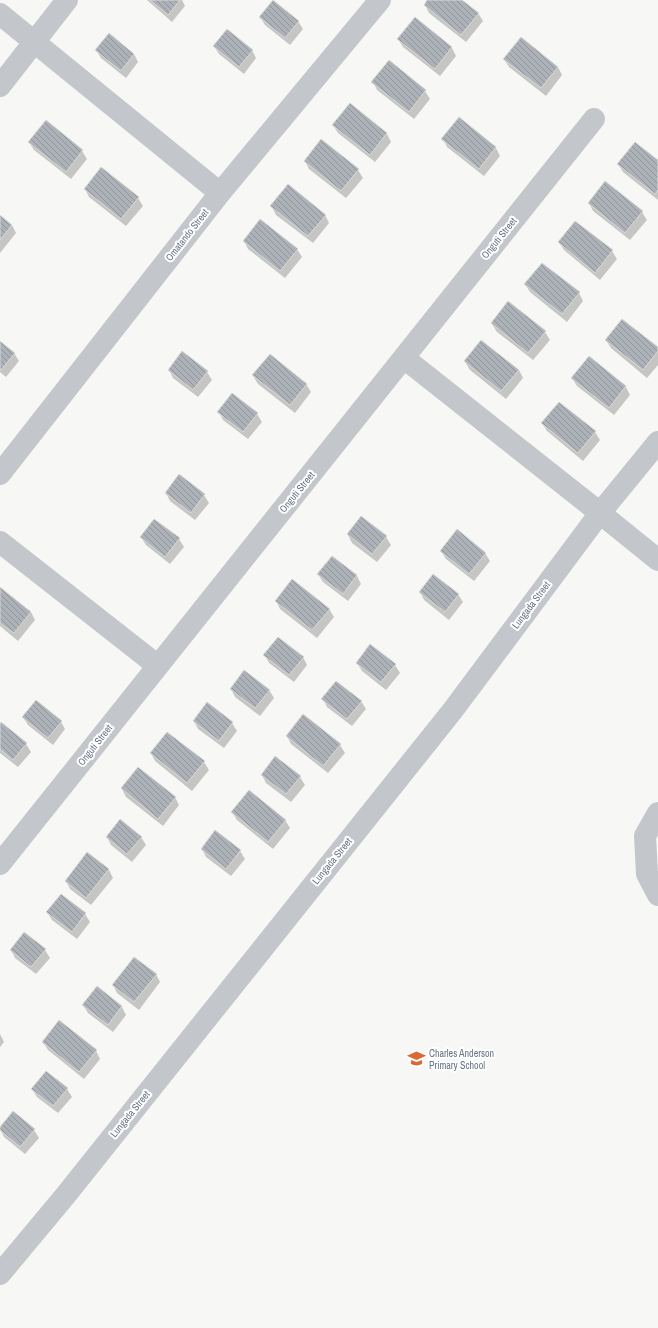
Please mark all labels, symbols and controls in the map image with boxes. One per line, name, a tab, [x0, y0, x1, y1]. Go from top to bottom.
street label: Omatando Street	[163, 206, 212, 264]
street label: Onguti Street	[479, 214, 520, 261]
street label: Onguti Street	[277, 468, 318, 515]
street label: Lungada Street	[509, 578, 553, 631]
street label: Onguti Street	[75, 721, 116, 768]
street label: Lungada Street	[309, 835, 355, 887]
place label: Charles Anderson Primary School	[429, 1047, 494, 1072]
school or university icon: Charles Anderson Primary School	[406, 1049, 426, 1069]
street label: Lungada Street	[107, 1088, 153, 1140]

